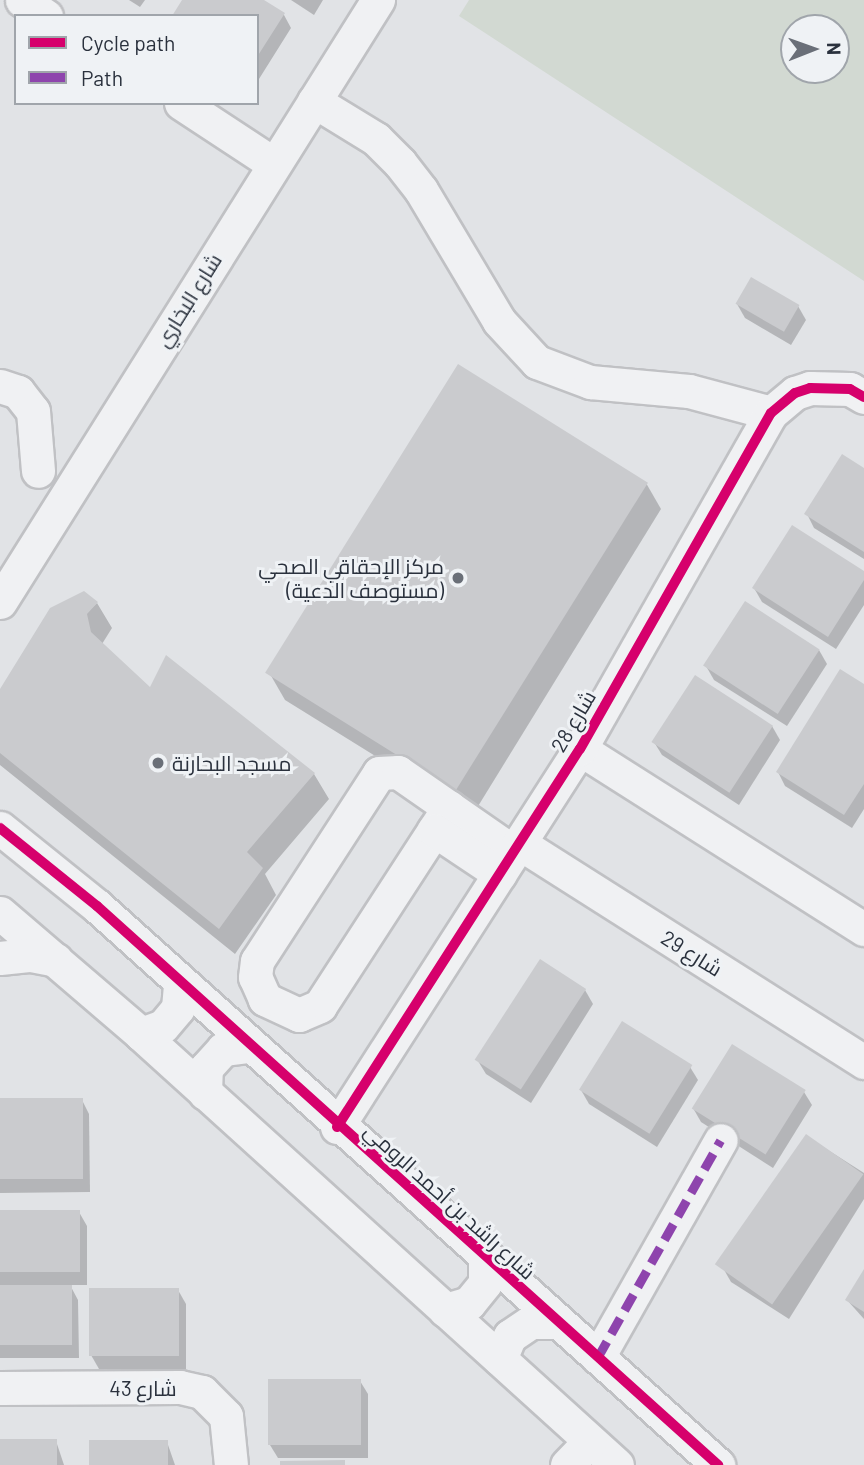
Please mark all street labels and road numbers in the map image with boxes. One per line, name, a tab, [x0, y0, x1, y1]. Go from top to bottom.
street label: شارع البخاري	[149, 249, 227, 351]
street label: شارع 28	[545, 686, 601, 756]
street label: شارع 29	[657, 925, 727, 981]
street label: شارع راشد بن أحمد الرومي	[359, 1118, 541, 1284]
street label: شارع 43	[109, 1375, 177, 1401]

